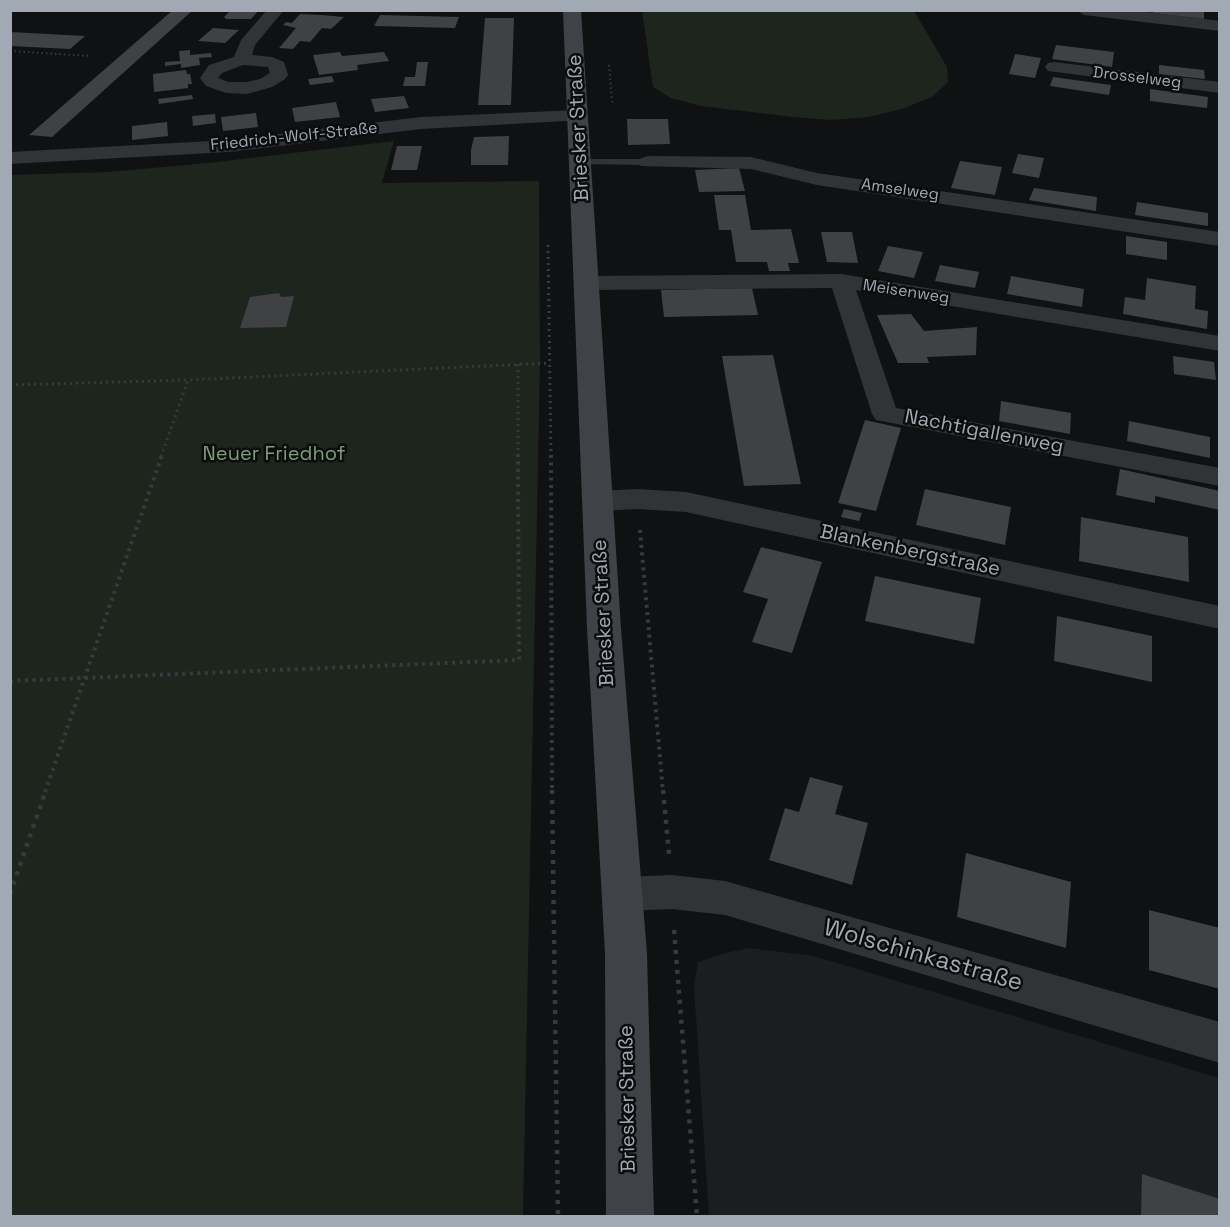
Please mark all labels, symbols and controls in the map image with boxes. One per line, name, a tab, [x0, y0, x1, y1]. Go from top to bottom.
street label: Briesker Straße	[563, 54, 595, 202]
street label: Drosselweg	[1092, 63, 1182, 93]
street label: Friedrich-Wolf-Straße	[209, 119, 379, 155]
street label: Amselweg	[860, 175, 940, 205]
street label: Meisenweg	[861, 276, 951, 308]
street label: Nachtigallenweg	[903, 405, 1065, 459]
park label: Neuer Friedhof	[203, 443, 345, 467]
street label: Blankenbergstraße	[818, 520, 1002, 582]
street label: Briesker Straße	[588, 539, 620, 687]
street label: Wolschinkastraße	[820, 914, 1026, 998]
street label: Briesker Straße	[615, 1025, 641, 1173]

